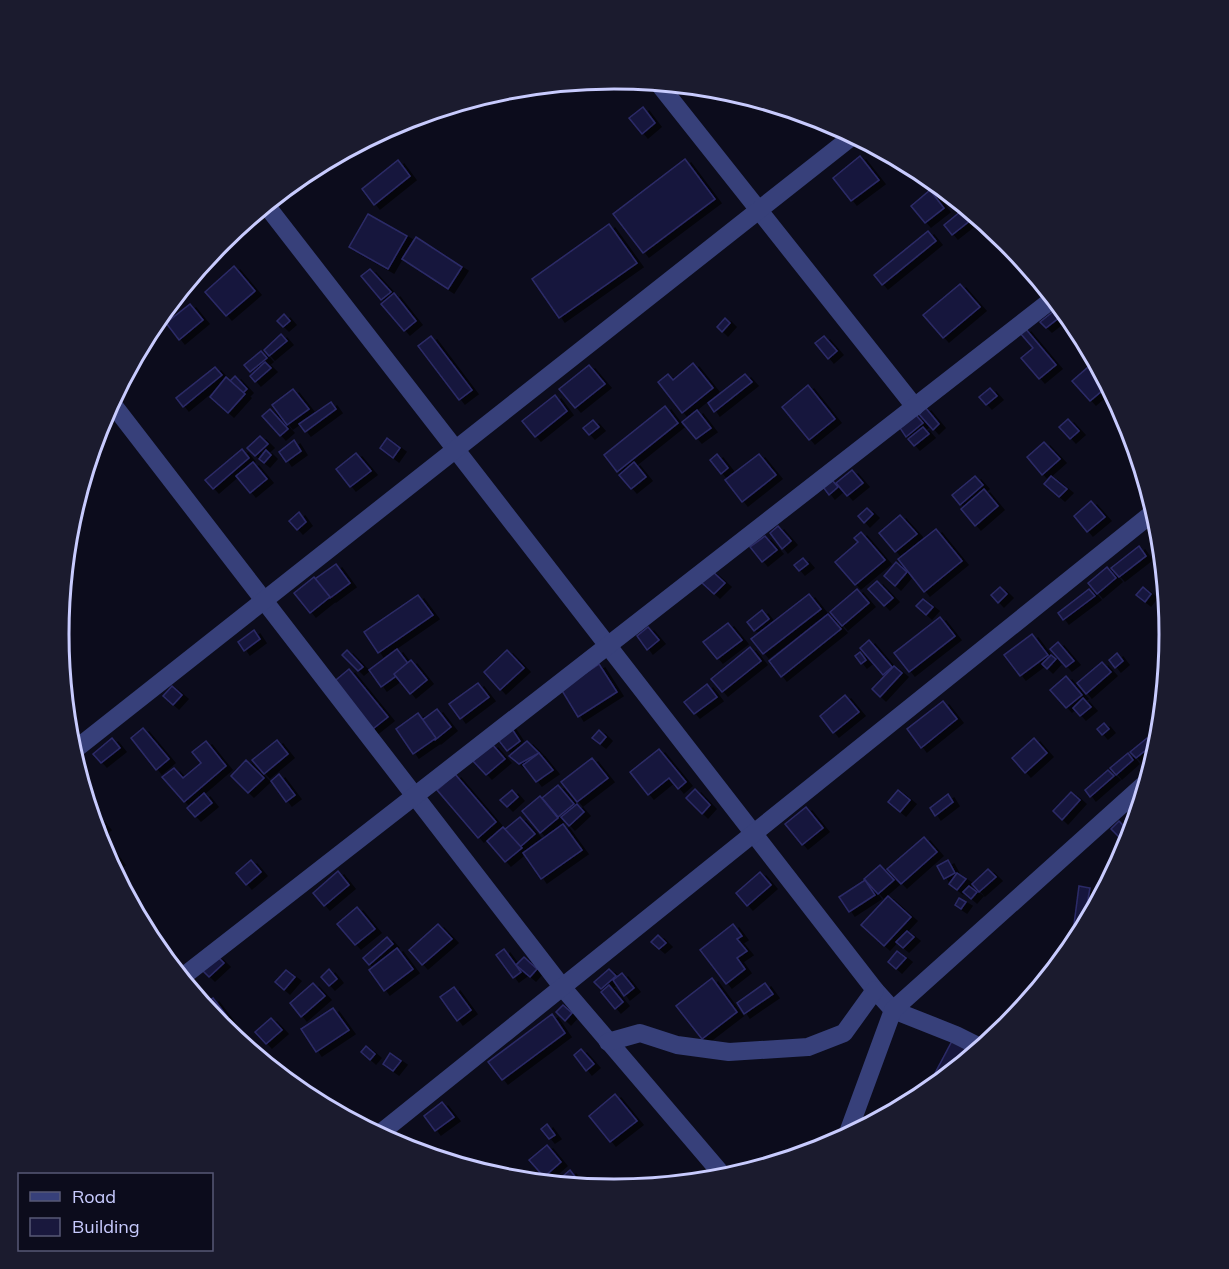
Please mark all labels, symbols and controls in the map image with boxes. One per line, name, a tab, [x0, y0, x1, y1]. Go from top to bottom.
legend	[18, 1173, 213, 1251]
text: Road	[72, 1185, 116, 1208]
text: Building	[72, 1215, 140, 1238]

